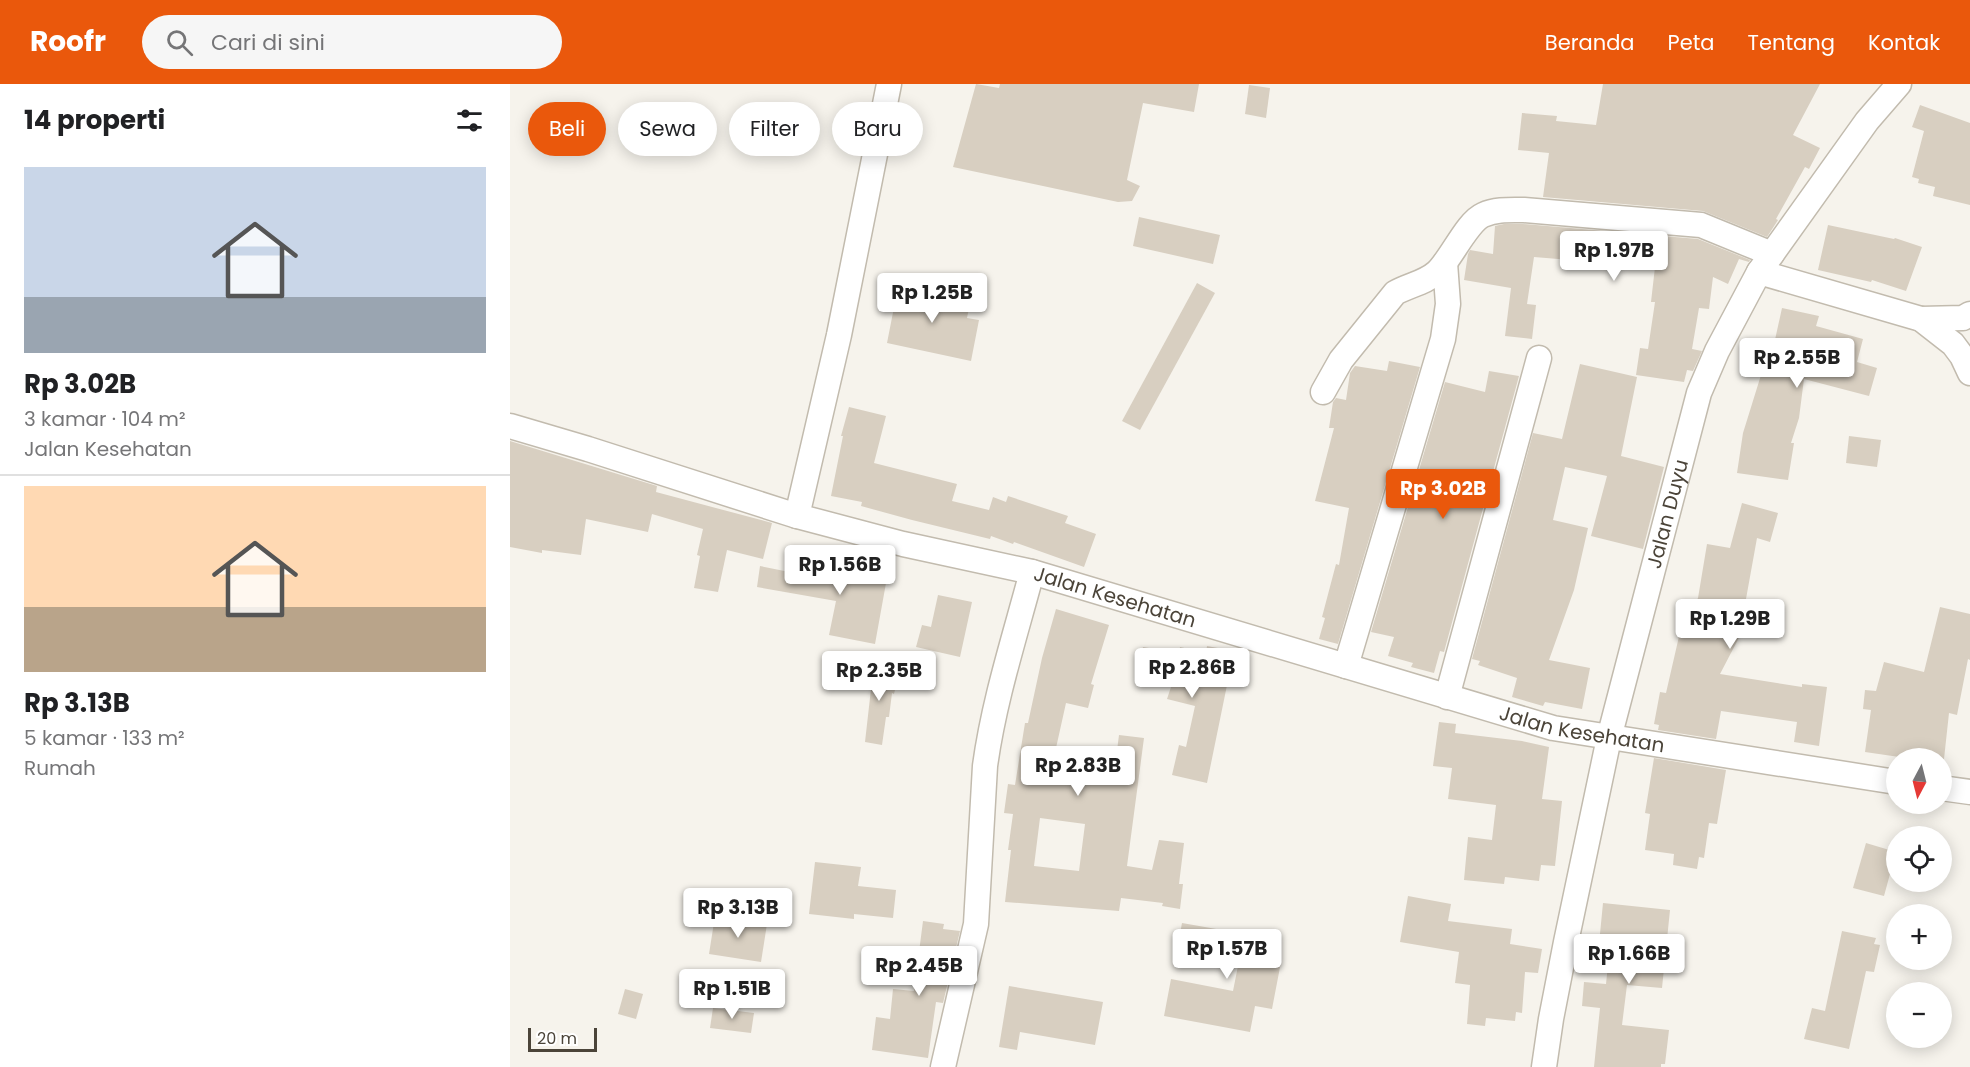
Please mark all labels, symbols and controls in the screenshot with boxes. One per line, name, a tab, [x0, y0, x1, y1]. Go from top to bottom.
search box	[142, 15, 562, 69]
text: Roofr	[30, 22, 106, 61]
icon: search	[163, 26, 196, 59]
text: Cari di sini	[211, 27, 325, 58]
text: Beranda	[1545, 28, 1635, 57]
text: Peta	[1668, 28, 1715, 57]
text: Tentang	[1748, 28, 1835, 57]
text: Kontak	[1868, 28, 1940, 57]
text: 14 properti	[24, 102, 165, 138]
chip: Beli	[528, 102, 606, 156]
chip: Sewa	[618, 102, 717, 156]
chip: Filter	[729, 102, 820, 156]
chip: Baru	[832, 102, 923, 156]
icon: filters	[453, 104, 486, 137]
icon: home	[201, 206, 309, 314]
pin: Rp 1.97B	[1552, 231, 1676, 282]
text: Rp 1.97B	[1574, 236, 1654, 264]
pin: Rp 1.25B	[870, 273, 994, 324]
text: Rp 1.25B	[891, 278, 973, 306]
pin: Rp 2.55B	[1735, 338, 1859, 389]
text: Rp 2.55B	[1753, 343, 1841, 371]
text: Rp 3.02B	[24, 366, 136, 402]
text: 3 kamar · 104 m²	[24, 405, 186, 433]
text: Jalan Kesehatan	[24, 435, 192, 463]
street label: Jalan Duyu	[1640, 456, 1695, 572]
pin: Rp 3.02B	[1381, 469, 1505, 520]
text: Rp 3.02B	[1400, 474, 1486, 502]
icon: home	[201, 525, 309, 633]
pin: Rp 1.56B	[778, 545, 902, 596]
text: Rp 1.56B	[799, 550, 881, 578]
street label: Jalan Kesehatan	[1031, 559, 1199, 634]
pin: Rp 1.29B	[1668, 599, 1792, 650]
text: Rp 1.29B	[1690, 604, 1770, 632]
pin: Rp 2.86B	[1130, 648, 1254, 699]
pin: Rp 2.35B	[817, 651, 941, 702]
text: Rp 2.86B	[1149, 653, 1235, 681]
text: Rp 2.35B	[836, 656, 922, 684]
text: Rp 3.13B	[24, 685, 130, 721]
street label: Jalan Kesehatan	[1496, 699, 1667, 759]
text: 5 kamar · 133 m²	[24, 724, 185, 752]
pin: Rp 2.83B	[1016, 746, 1140, 797]
north arrow	[1886, 748, 1952, 814]
map controls	[1886, 748, 1952, 1048]
text: Rp 2.83B	[1035, 751, 1121, 779]
text: Rumah	[24, 754, 96, 782]
button: locate	[1886, 826, 1952, 892]
pin: Rp 3.13B	[676, 888, 800, 939]
text: Rp 3.13B	[697, 893, 779, 921]
button: +	[1886, 904, 1952, 970]
pin: Rp 1.57B	[1165, 929, 1289, 980]
text: Rp 1.57B	[1187, 934, 1267, 962]
pin: Rp 1.66B	[1567, 934, 1691, 985]
text: Rp 1.66B	[1588, 939, 1670, 967]
pin: Rp 2.45B	[857, 946, 981, 997]
text: Rp 2.45B	[875, 951, 963, 979]
pin: Rp 1.51B	[670, 969, 794, 1020]
text: Rp 1.51B	[693, 974, 771, 1002]
button: −	[1886, 982, 1952, 1048]
scale bar	[528, 1025, 597, 1052]
text: 20 m	[537, 1027, 577, 1050]

